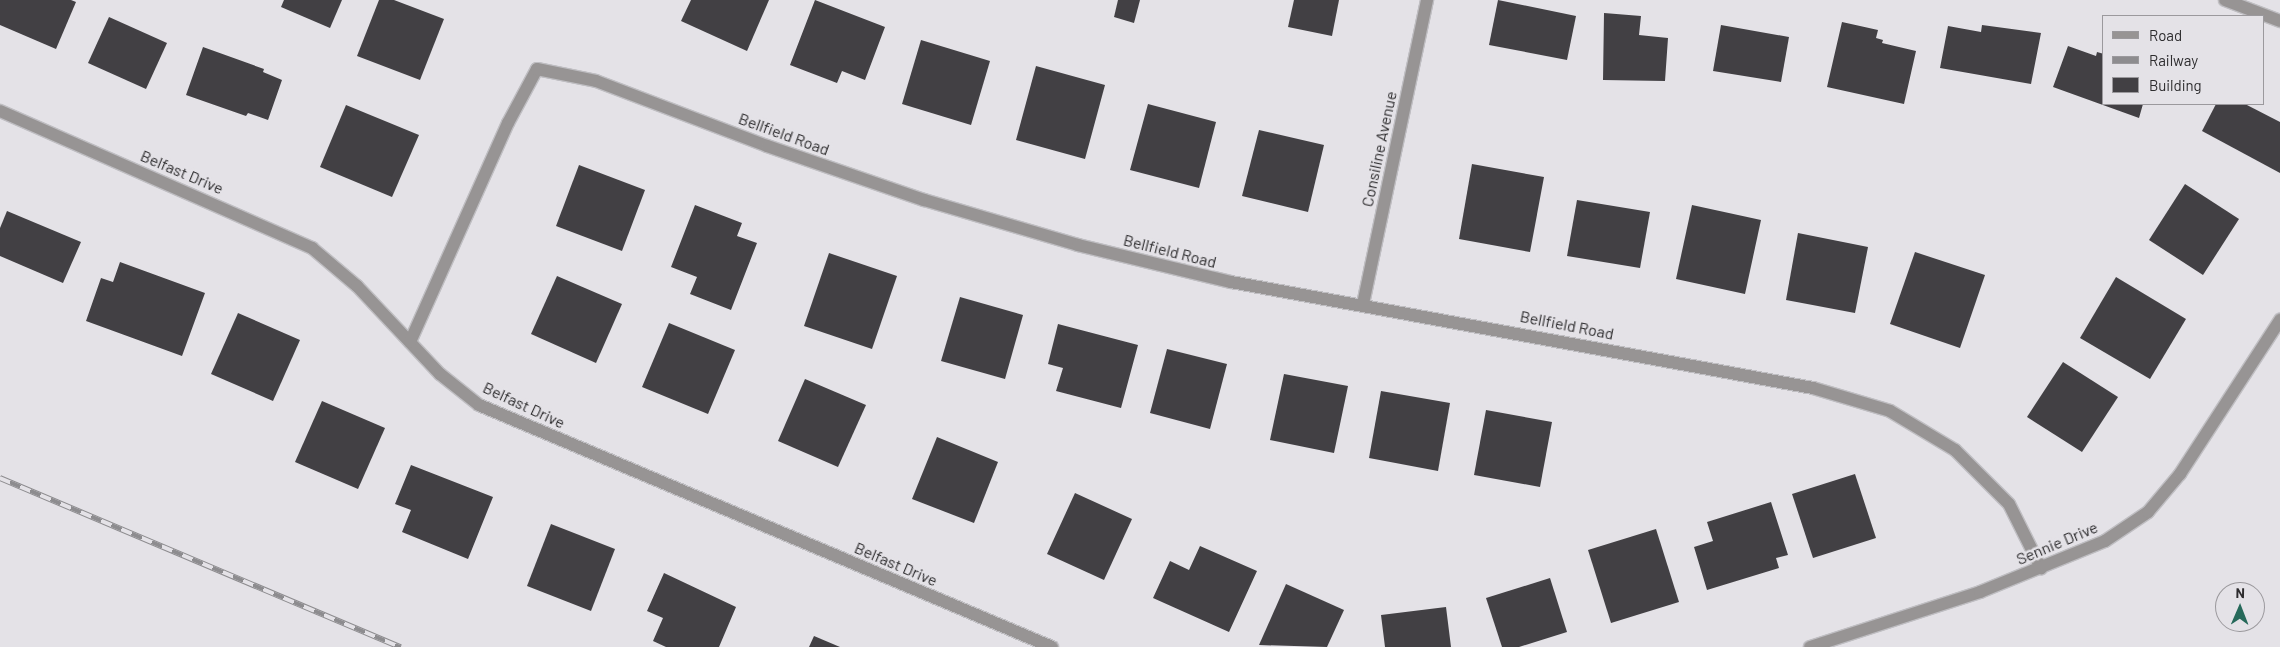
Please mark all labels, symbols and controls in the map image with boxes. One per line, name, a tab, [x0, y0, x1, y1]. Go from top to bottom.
legend	[2102, 15, 2265, 105]
text: Road	[2149, 26, 2182, 44]
text: Railway	[2149, 51, 2198, 69]
text: Building	[2149, 76, 2202, 94]
street label: Consiline Avenue	[1357, 89, 1401, 209]
street label: Bellfield Road	[736, 109, 832, 159]
street label: Belfast Drive	[138, 146, 226, 198]
street label: Bellfield Road	[1121, 230, 1219, 272]
street label: Bellfield Road	[1518, 306, 1616, 344]
street label: Belfast Drive	[480, 378, 568, 432]
street label: Sennie Drive	[2013, 517, 2101, 569]
street label: Belfast Drive	[852, 538, 940, 590]
north arrow	[2215, 582, 2265, 632]
text: N	[2235, 584, 2245, 601]

